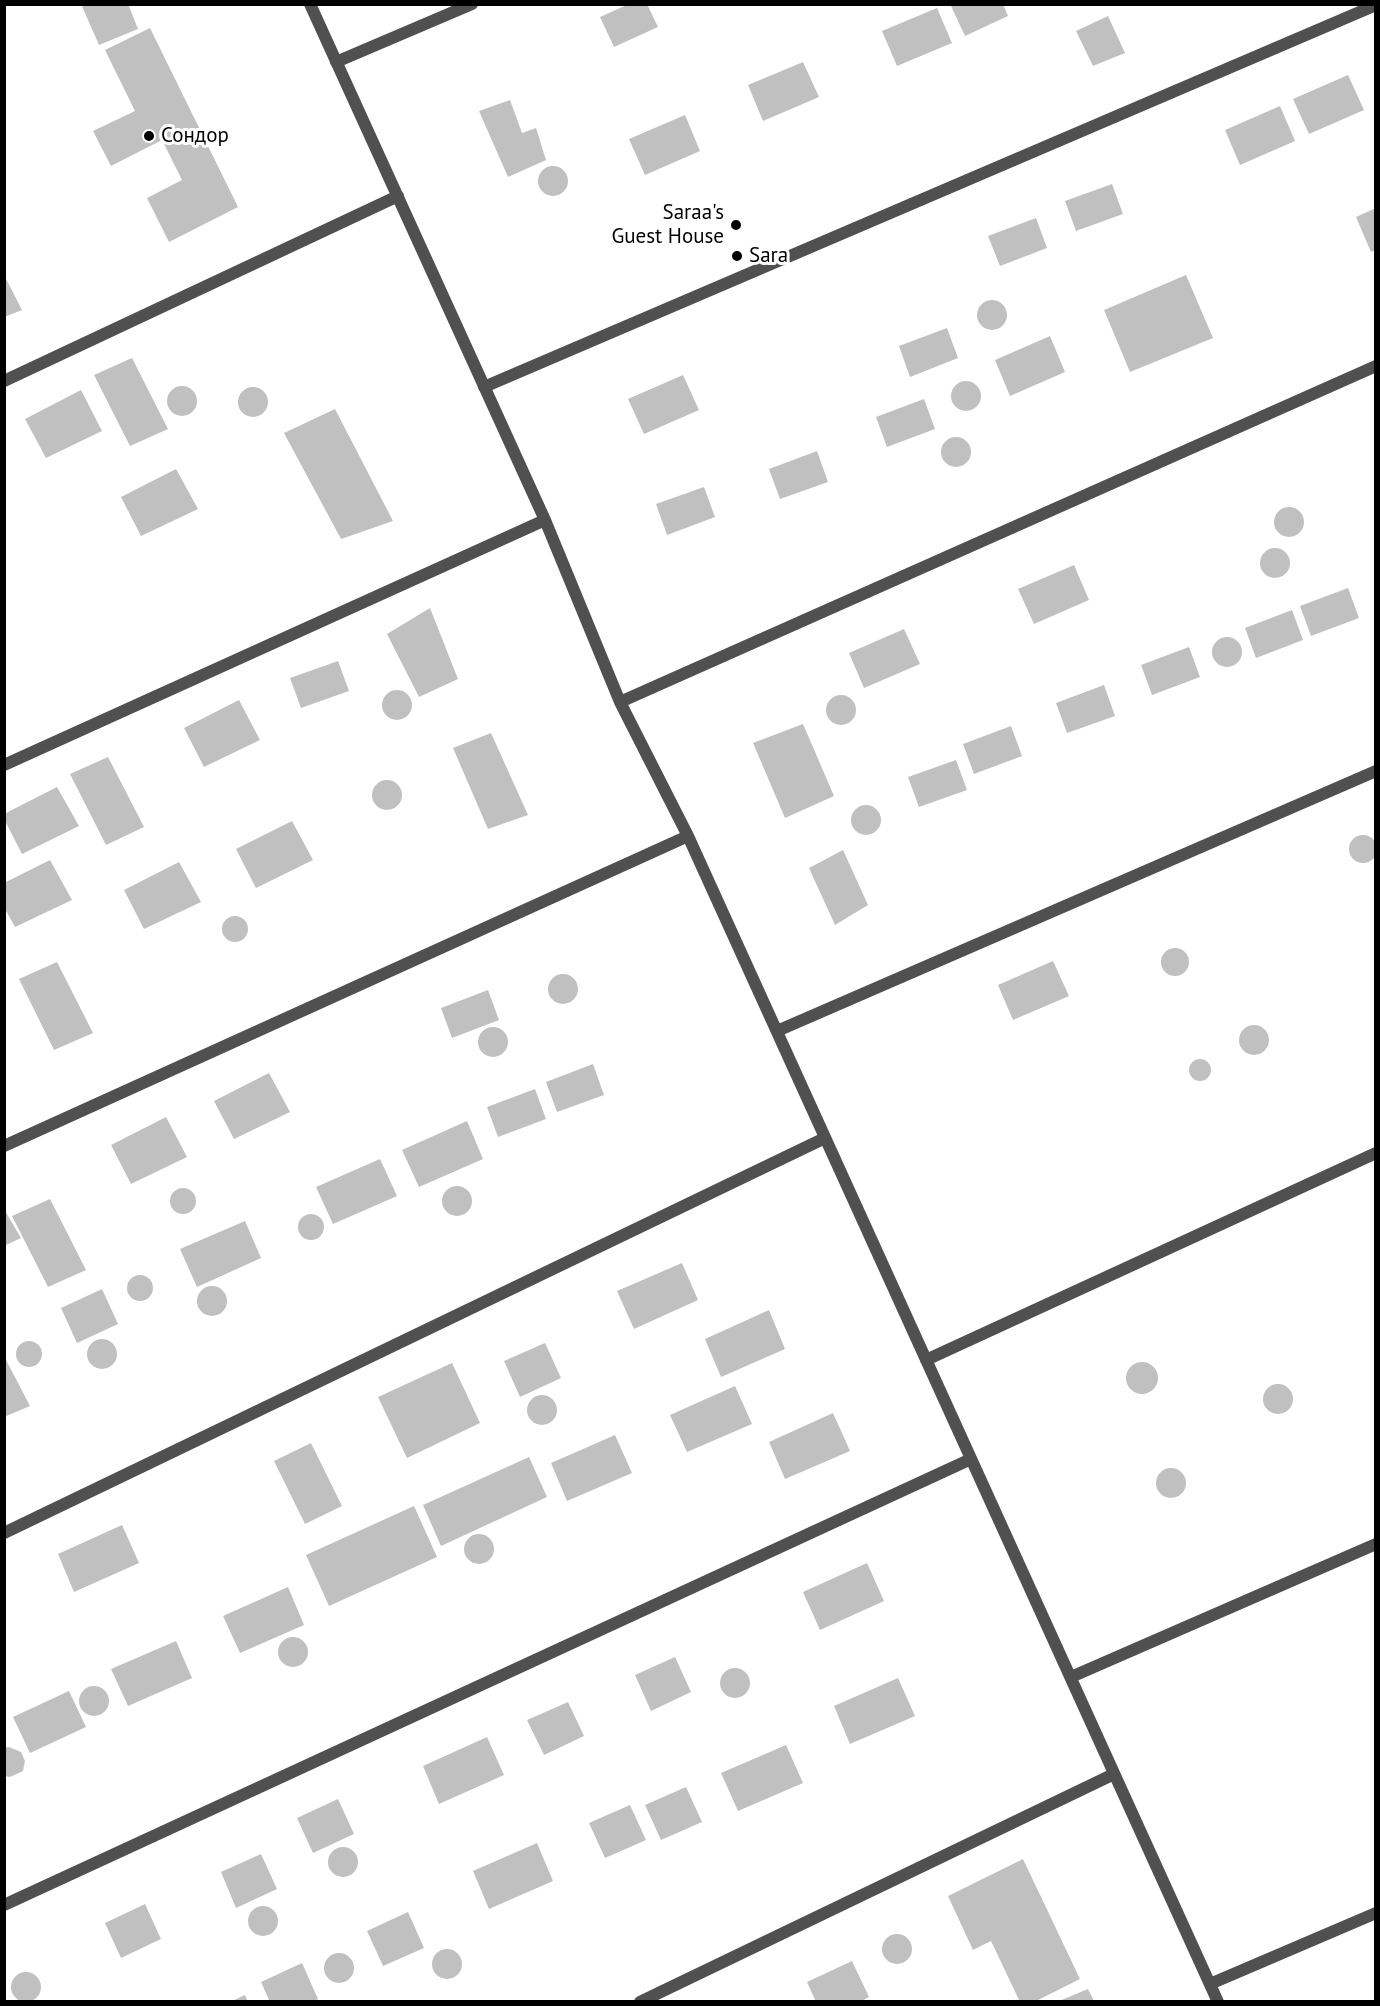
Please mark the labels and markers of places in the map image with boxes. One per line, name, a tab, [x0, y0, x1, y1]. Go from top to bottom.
place label: Сондор	[161, 123, 229, 149]
marker: Сондор	[142, 129, 156, 143]
place label: Saraa's Guest House	[611, 200, 724, 250]
marker: Saraa's Guest House	[729, 218, 743, 232]
place label: Sara	[749, 243, 788, 269]
marker: Sara	[730, 249, 744, 263]

